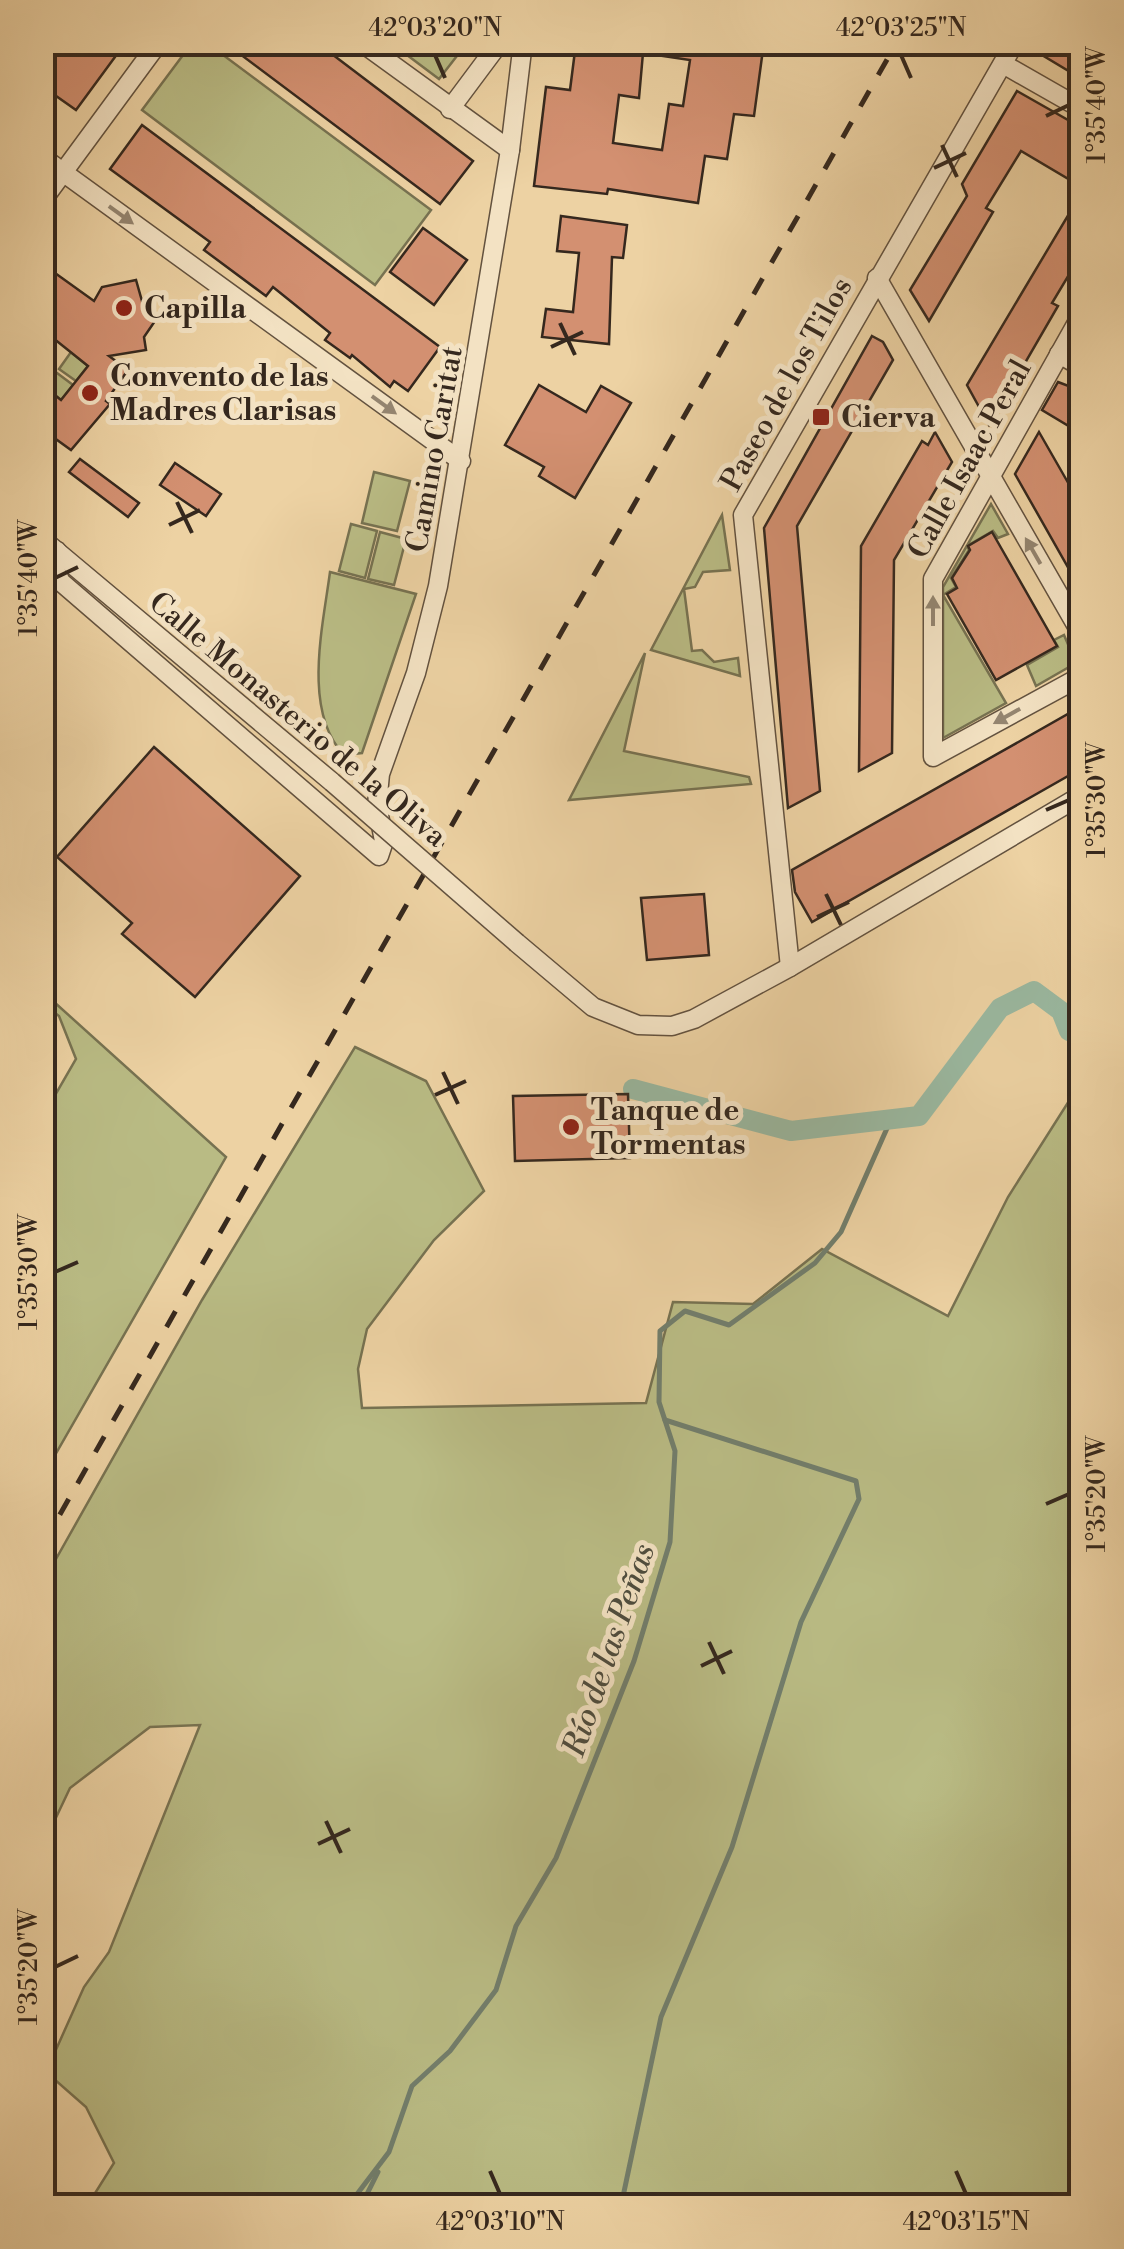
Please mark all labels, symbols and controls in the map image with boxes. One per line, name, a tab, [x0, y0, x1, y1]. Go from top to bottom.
text: 42°03'20"N	[368, 13, 502, 44]
text: 42°03'25"N	[836, 13, 967, 44]
text: 1°35'40"W	[1082, 45, 1113, 164]
one-way arrow	[108, 204, 134, 224]
street label: Paseo de los Tilos	[712, 271, 861, 498]
place label: Capilla	[144, 290, 247, 328]
marker: Capilla	[113, 297, 135, 319]
street label: Camino Caritat	[398, 343, 472, 555]
street label: Calle Isaac Peral	[900, 353, 1040, 566]
place label: Convento de las Madres Clarisas	[110, 358, 336, 430]
marker: Convento de las Madres Clarisas	[79, 382, 101, 404]
one-way arrow	[371, 395, 398, 415]
place label: Cierva	[841, 399, 936, 437]
marker: Cierva	[810, 406, 832, 428]
text: 1°35'40"W	[14, 518, 45, 637]
one-way arrow	[1024, 537, 1042, 565]
street label: Calle Monasterio de la Oliva	[141, 584, 455, 856]
one-way arrow	[925, 594, 941, 626]
one-way arrow	[993, 708, 1022, 725]
text: 1°35'30"W	[1082, 741, 1113, 858]
place label: Tanque de Tormentas	[591, 1092, 746, 1164]
marker: Tanque de Tormentas	[560, 1116, 582, 1138]
text: 1°35'30"W	[14, 1213, 45, 1330]
text: 1°35'20"W	[1082, 1434, 1113, 1552]
water label: Río de las Peñas	[553, 1539, 664, 1763]
text: 1°35'20"W	[14, 1907, 45, 2025]
text: 42°03'10"N	[435, 2207, 565, 2238]
text: 42°03'15"N	[902, 2207, 1030, 2238]

